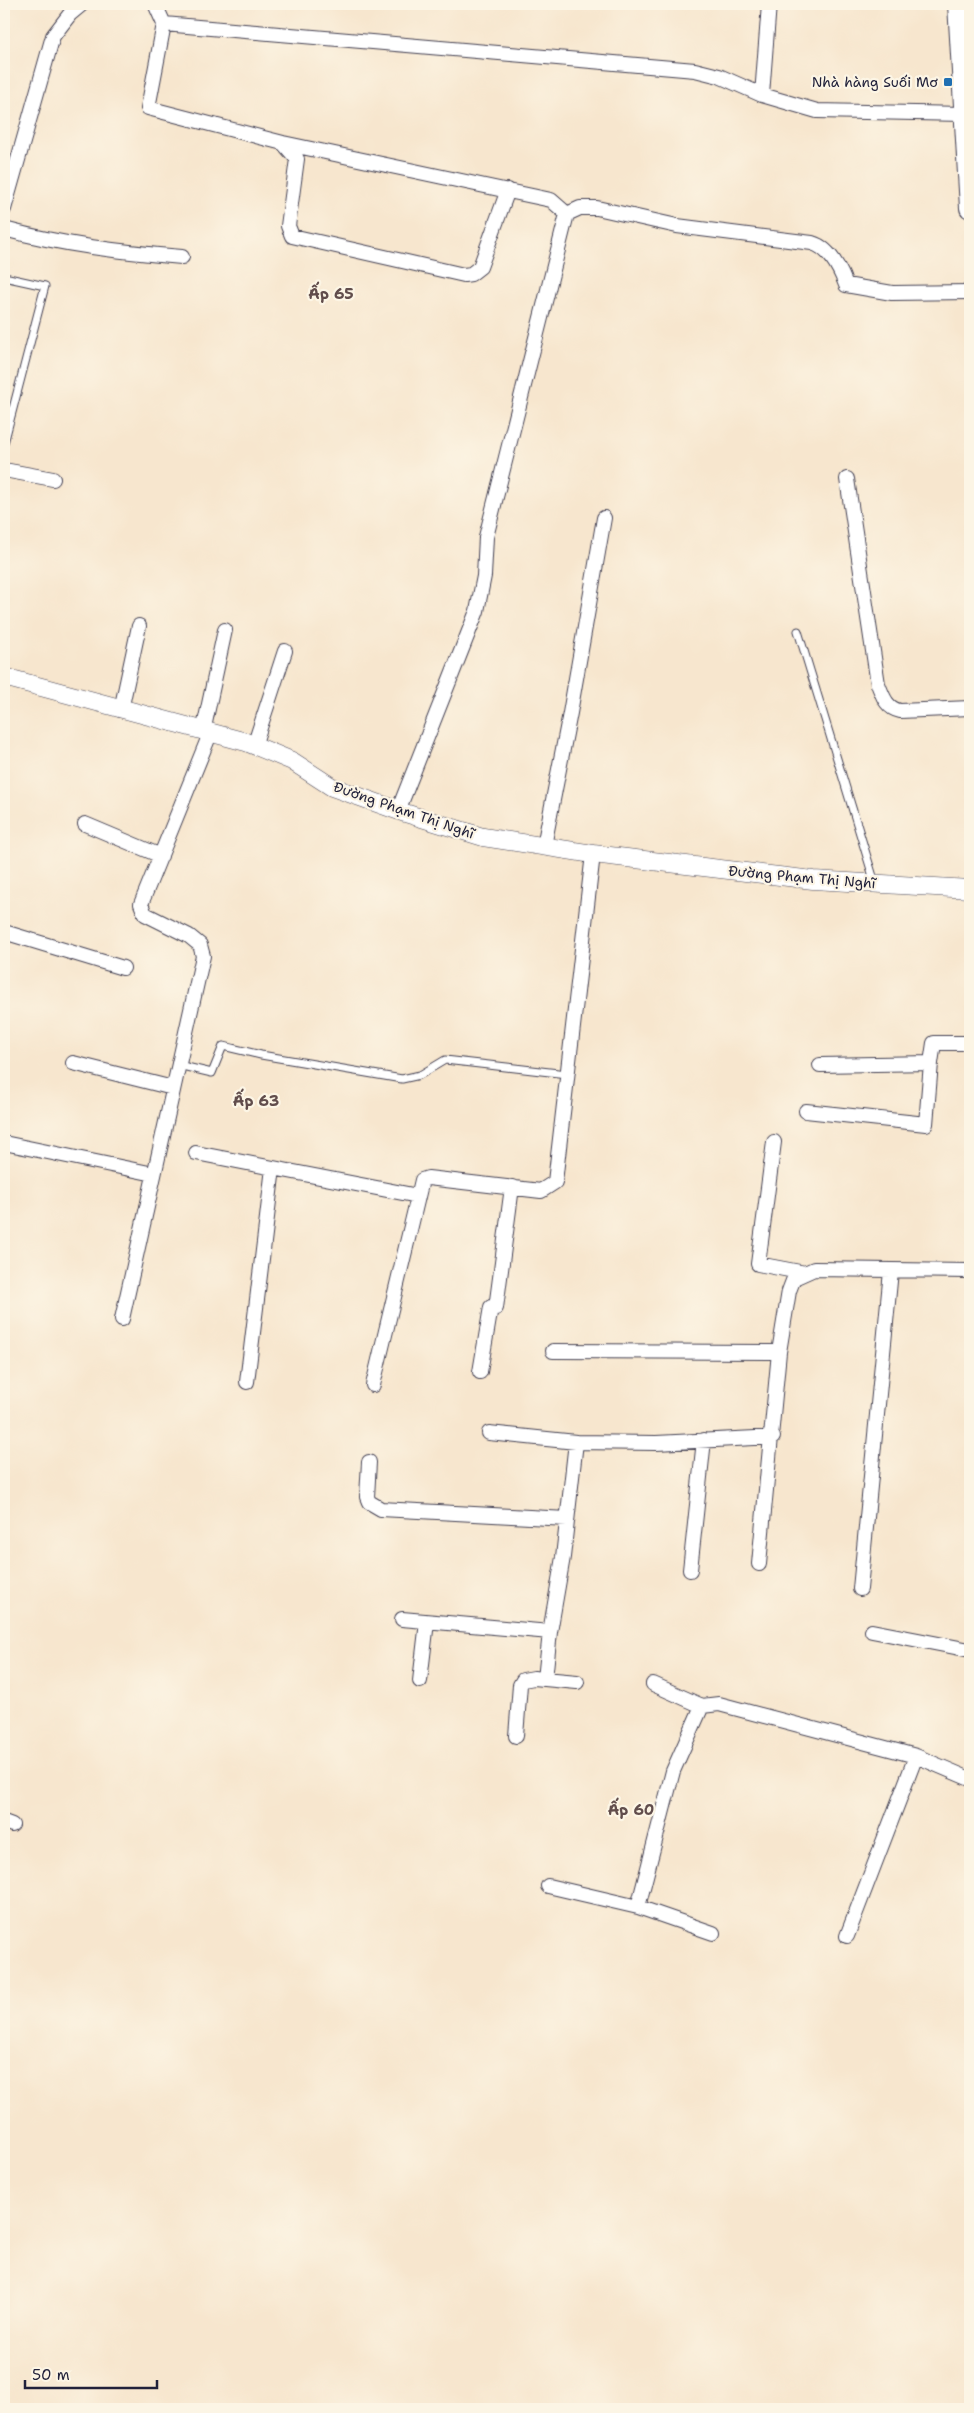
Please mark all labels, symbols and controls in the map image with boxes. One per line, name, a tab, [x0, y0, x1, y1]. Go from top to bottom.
place label: Nhà hàng Suối Mơ	[812, 73, 938, 91]
marker: Nhà hàng Suối Mơ	[942, 76, 954, 88]
district label: Ấp 65	[308, 281, 354, 304]
street label: Đường Phạm Thị Nghĩ	[331, 777, 478, 843]
street label: Đường Phạm Thị Nghĩ	[728, 862, 877, 892]
district label: Ấp 63	[233, 1088, 279, 1111]
district label: Ấp 60	[608, 1797, 654, 1820]
scale bar	[25, 2358, 158, 2390]
text: 50 m	[32, 2365, 70, 2385]

